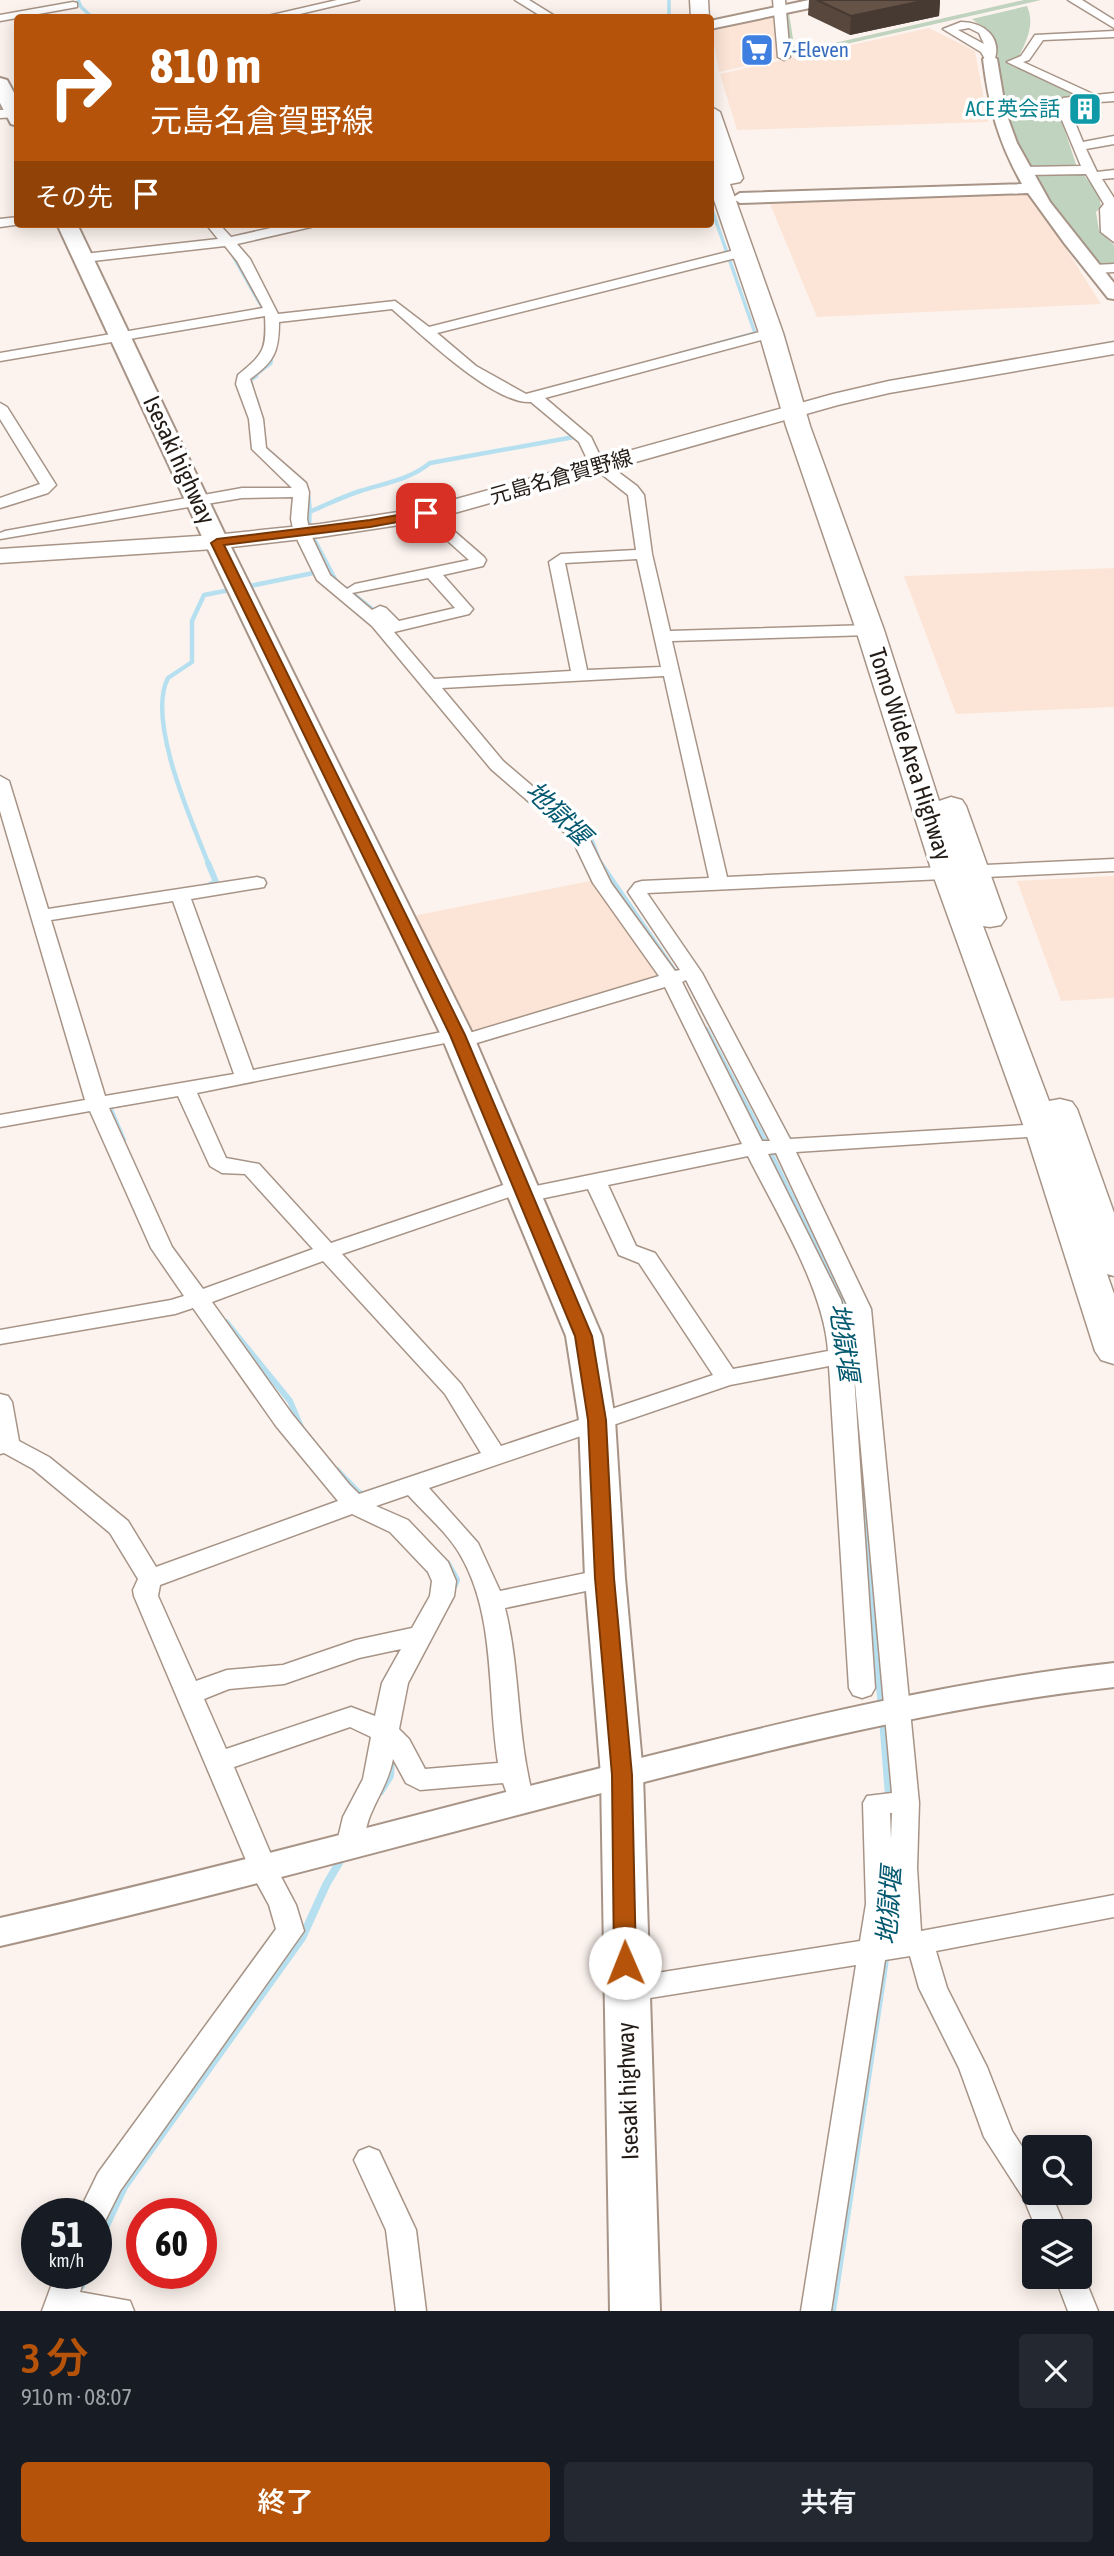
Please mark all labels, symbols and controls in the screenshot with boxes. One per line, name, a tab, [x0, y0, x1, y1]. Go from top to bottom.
supermarket icon: 7-Eleven	[738, 31, 776, 69]
text: 810 m	[150, 37, 261, 93]
place label: 7-Eleven	[782, 37, 849, 61]
icon: right	[35, 42, 126, 133]
building icon: ACE 英会話	[1066, 90, 1104, 128]
place label: ACE 英会話	[965, 96, 1060, 120]
text: 元島名倉賀野線	[150, 102, 374, 139]
icon: arrive	[127, 175, 165, 213]
text: その先	[35, 182, 113, 212]
street label: Isesaki highway	[138, 392, 221, 528]
street label: 元島名倉賀野線	[487, 444, 635, 508]
pin	[396, 483, 456, 543]
icon: arrive	[407, 494, 445, 532]
street label: Tomo Wide Area Highway	[863, 644, 958, 863]
water label: 地獄堰	[520, 775, 599, 854]
water label: 地獄堰	[824, 1301, 865, 1387]
water label: 地獄堰	[871, 1862, 907, 1946]
position arrow	[588, 1926, 662, 2000]
street label: Isesaki highway	[612, 2021, 643, 2160]
map controls	[1022, 2135, 1092, 2289]
button: search	[1022, 2135, 1092, 2205]
speed limit sign: 60	[126, 2198, 217, 2289]
text: 51	[50, 2214, 83, 2254]
button: layers	[1022, 2219, 1092, 2289]
text: km/h	[49, 2250, 84, 2271]
text: 3 分	[21, 2334, 89, 2382]
button: close	[1019, 2334, 1093, 2408]
text: 910 m · 08:07	[21, 2384, 132, 2410]
button: 終了	[21, 2462, 550, 2542]
button: 共有	[564, 2462, 1093, 2542]

